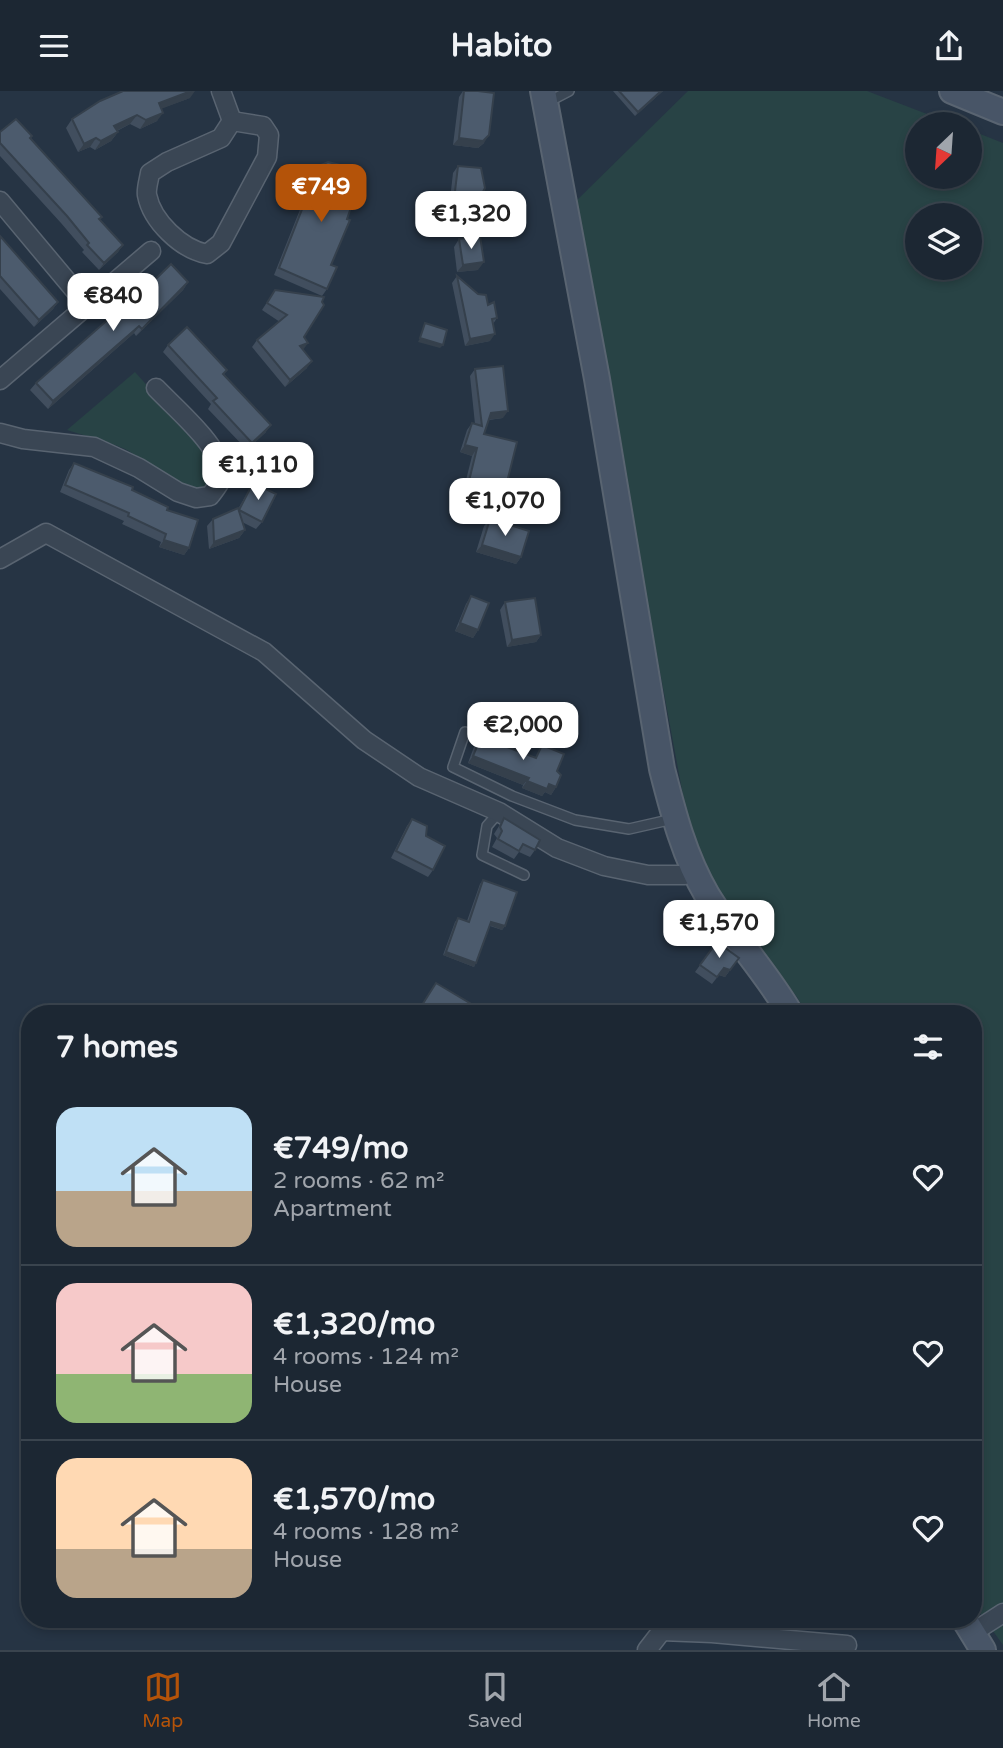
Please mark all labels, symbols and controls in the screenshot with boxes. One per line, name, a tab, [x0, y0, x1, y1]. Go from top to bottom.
icon: menu	[35, 27, 73, 65]
text: Habito	[451, 27, 552, 65]
icon: share	[930, 27, 968, 65]
north arrow	[905, 112, 982, 189]
map controls	[905, 112, 982, 280]
pin: €749	[280, 165, 362, 224]
text: €749	[291, 173, 351, 201]
pin: €1,320	[414, 191, 528, 251]
text: €1,320	[431, 200, 511, 228]
button: layers	[905, 203, 982, 280]
pin: €840	[72, 273, 154, 333]
text: €840	[83, 282, 143, 310]
pin: €1,110	[201, 443, 315, 502]
text: €1,110	[218, 451, 298, 479]
pin: €1,070	[448, 479, 562, 538]
text: €1,070	[465, 487, 545, 515]
pin: €2,000	[466, 703, 580, 762]
text: €2,000	[483, 711, 563, 739]
pin: €1,570	[662, 901, 776, 960]
text: €1,570	[679, 909, 759, 937]
icon: filters	[909, 1028, 947, 1066]
text: 7 homes	[56, 1029, 178, 1066]
text: €749/mo	[273, 1130, 409, 1167]
icon: home	[112, 1135, 196, 1219]
icon: heart	[909, 1158, 947, 1196]
text: 2 rooms · 62 m²	[273, 1167, 444, 1195]
text: Apartment	[273, 1195, 392, 1223]
text: €1,320/mo	[273, 1306, 435, 1343]
icon: home	[112, 1311, 196, 1395]
icon: heart	[909, 1334, 947, 1372]
text: 4 rooms · 124 m²	[273, 1343, 459, 1371]
text: House	[273, 1371, 342, 1399]
text: €1,570/mo	[273, 1481, 435, 1518]
icon: home	[112, 1486, 196, 1570]
icon: heart	[909, 1509, 947, 1547]
text: 4 rooms · 128 m²	[273, 1518, 459, 1546]
text: House	[273, 1546, 342, 1574]
tab: Map	[142, 1668, 183, 1732]
tab: Saved	[468, 1668, 523, 1732]
tab: Home	[807, 1668, 861, 1732]

